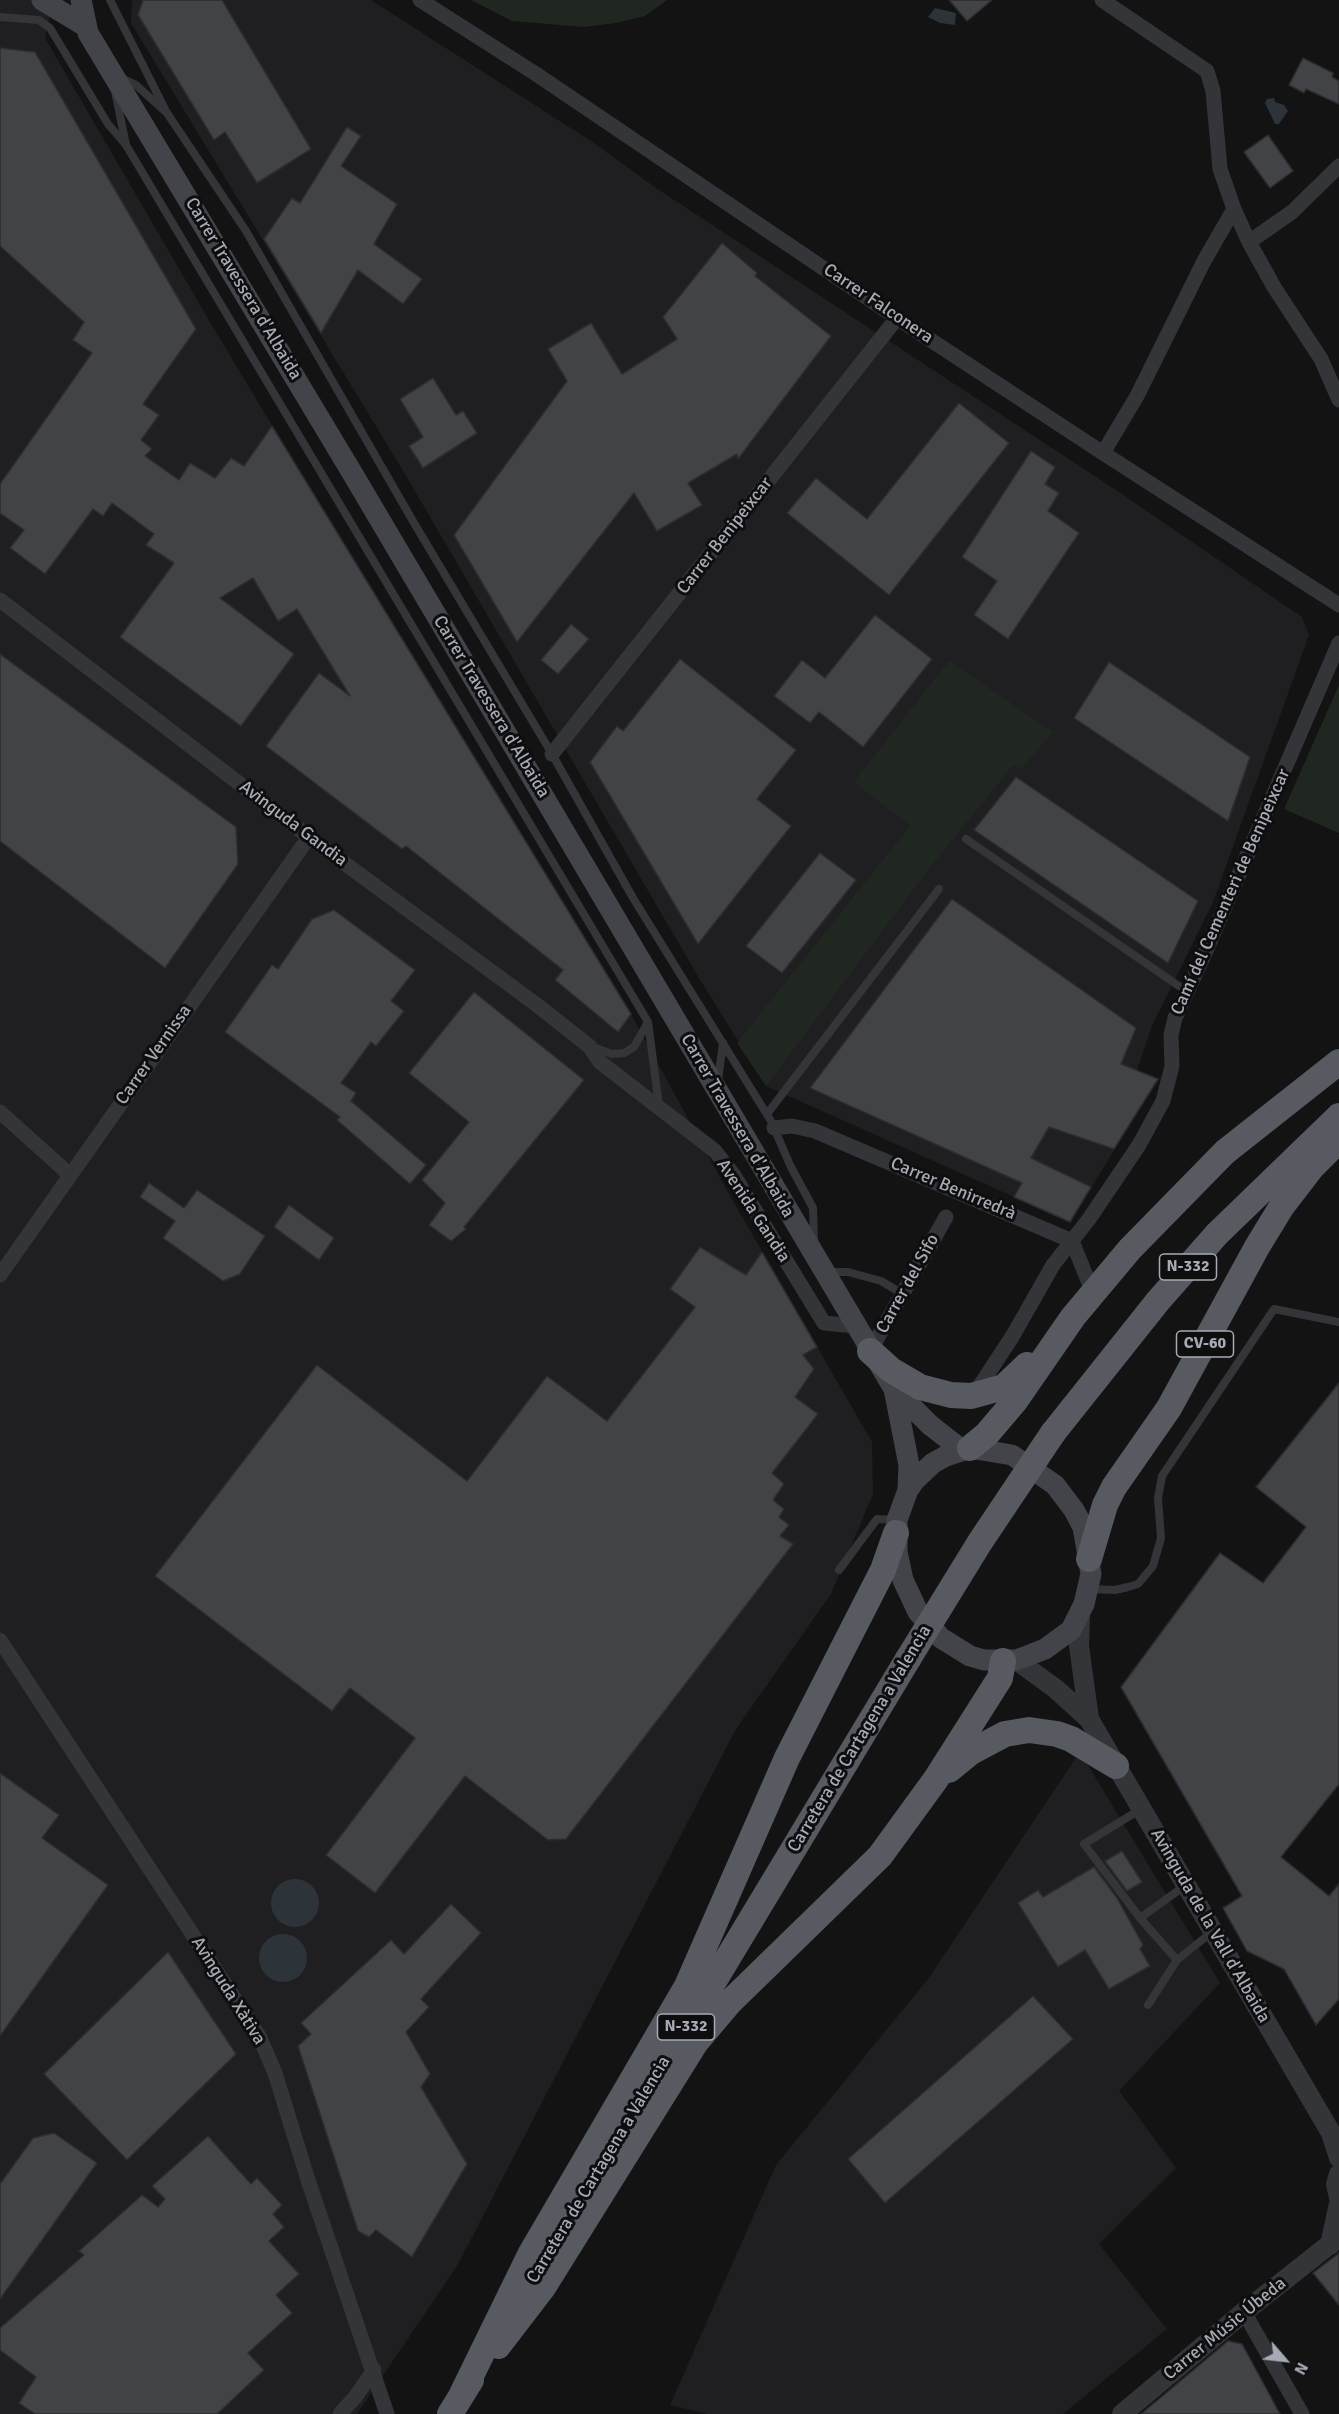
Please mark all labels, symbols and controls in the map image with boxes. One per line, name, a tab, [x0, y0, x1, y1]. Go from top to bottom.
street label: Carrer Travessera d'Albaida	[180, 194, 306, 384]
street label: Carrer Falconera	[819, 259, 937, 349]
street label: Carrer Benipeixcar	[673, 473, 777, 599]
street label: Carrer Travessera d'Albaida	[428, 612, 554, 802]
street label: Camí del Cementeri de Benipeixcar	[1167, 766, 1295, 1018]
street label: Avinguda Gandia	[235, 776, 351, 872]
street label: Carrer Vernissa	[112, 1001, 196, 1109]
street label: Carrer Travessera d'Albaida	[676, 1030, 798, 1222]
street label: Carrer Benirredrà	[887, 1153, 1019, 1225]
street label: Avenida Gandia	[712, 1155, 794, 1267]
street label: Carrer del Sifo	[872, 1231, 944, 1337]
road number: N-332	[1160, 1254, 1216, 1280]
road number: CV-60	[1176, 1331, 1234, 1357]
street label: Carretera de Cartagena a Valencia	[784, 1622, 936, 1856]
street label: Avinguda de la Vall d'Albaida	[1145, 1825, 1275, 2027]
street label: Avinguda Xàtiva	[186, 1933, 270, 2049]
road number: N-332	[658, 2014, 714, 2040]
street label: Carretera de Cartagena a Valencia	[523, 2053, 675, 2287]
street label: Carrer Músic Úbeda	[1159, 2273, 1291, 2385]
north arrow	[1255, 2330, 1315, 2390]
text: N	[1289, 2359, 1312, 2378]

